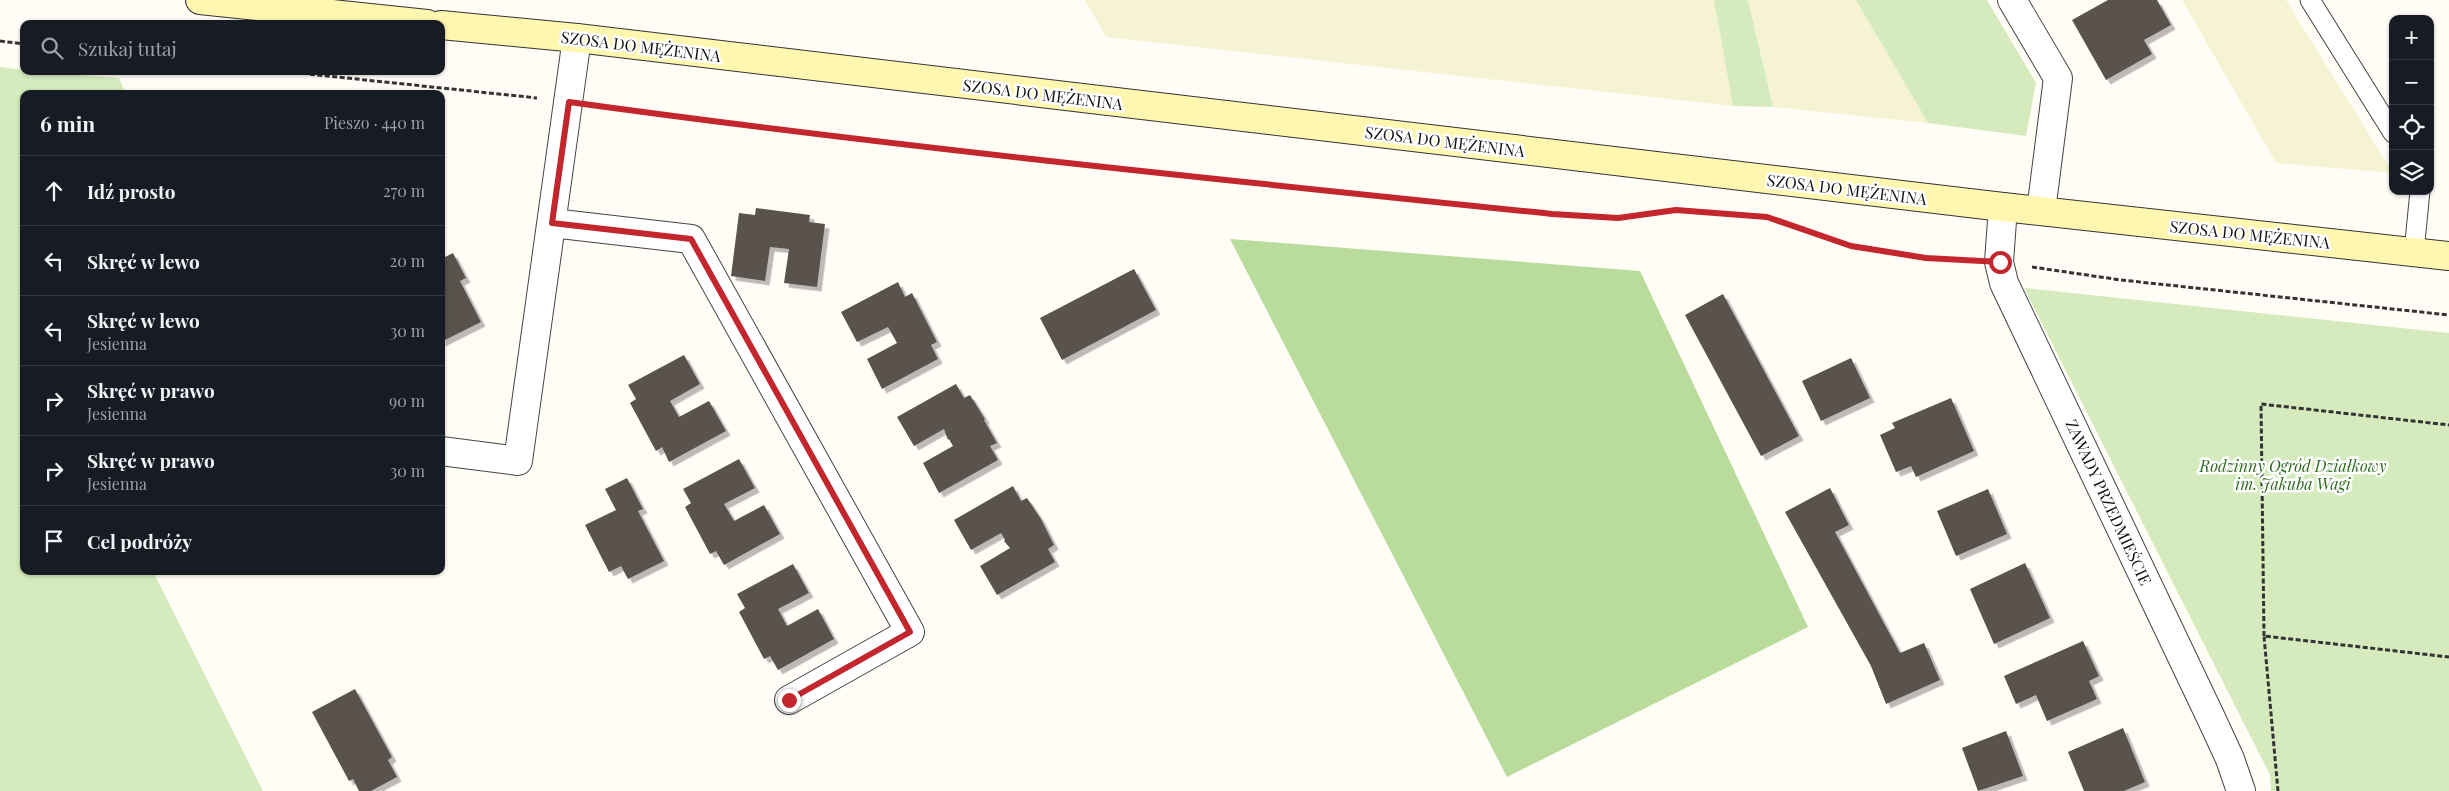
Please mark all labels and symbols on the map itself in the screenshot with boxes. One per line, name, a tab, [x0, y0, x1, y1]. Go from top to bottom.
street label: SZOSA DO MĘŻENINA	[560, 26, 723, 66]
street label: SZOSA DO MĘŻENINA	[962, 74, 1125, 114]
street label: SZOSA DO MĘŻENINA	[1364, 121, 1527, 161]
street label: SZOSA DO MĘŻENINA	[1766, 169, 1929, 209]
street label: SZOSA DO MĘŻENINA	[2169, 215, 2332, 253]
route start	[1989, 251, 2012, 274]
street label: ZAWADY PRZEDMIEŚCIE	[2061, 416, 2157, 588]
park label: Rodzinny Ogród Działkowy im. Jakuba Wagi	[2199, 455, 2387, 494]
route end	[778, 689, 801, 712]

